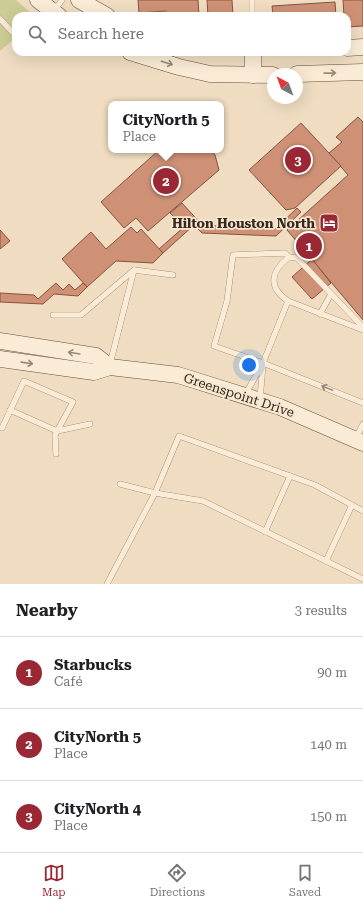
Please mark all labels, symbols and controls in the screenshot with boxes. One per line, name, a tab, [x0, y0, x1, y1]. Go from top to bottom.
search box	[12, 12, 351, 56]
icon: search	[26, 23, 48, 45]
text: Search here	[58, 25, 144, 43]
one-way arrow	[161, 60, 174, 67]
north arrow	[267, 68, 303, 104]
one-way arrow	[323, 69, 336, 77]
popup	[108, 101, 224, 153]
text: CityNorth 5	[122, 111, 210, 129]
text: Place	[122, 129, 156, 144]
pin: 3	[285, 145, 311, 175]
pin: 2	[153, 166, 179, 196]
hotel icon: Hilton Houston North	[318, 212, 340, 234]
place label: Hilton Houston North	[172, 216, 315, 231]
pin: 1	[296, 231, 322, 261]
one-way arrow	[68, 349, 81, 357]
your location	[239, 355, 259, 375]
one-way arrow	[20, 359, 33, 367]
street label: Greenspoint Drive	[182, 370, 296, 420]
one-way arrow	[321, 384, 333, 392]
text: Nearby	[16, 600, 78, 620]
text: 3 results	[295, 603, 347, 618]
text: Starbucks	[54, 656, 132, 674]
text: 1	[25, 665, 33, 680]
text: 90 m	[317, 665, 347, 680]
text: Café	[54, 674, 83, 689]
text: CityNorth 5	[54, 728, 141, 746]
text: 2	[25, 737, 33, 752]
text: 140 m	[310, 737, 347, 752]
text: Place	[54, 746, 88, 761]
text: CityNorth 4	[54, 800, 141, 818]
text: 3	[25, 809, 33, 824]
text: 150 m	[310, 809, 347, 824]
text: Place	[54, 818, 88, 833]
tab: Map	[42, 862, 66, 899]
tab: Directions	[150, 862, 205, 899]
tab: Saved	[289, 862, 321, 899]

